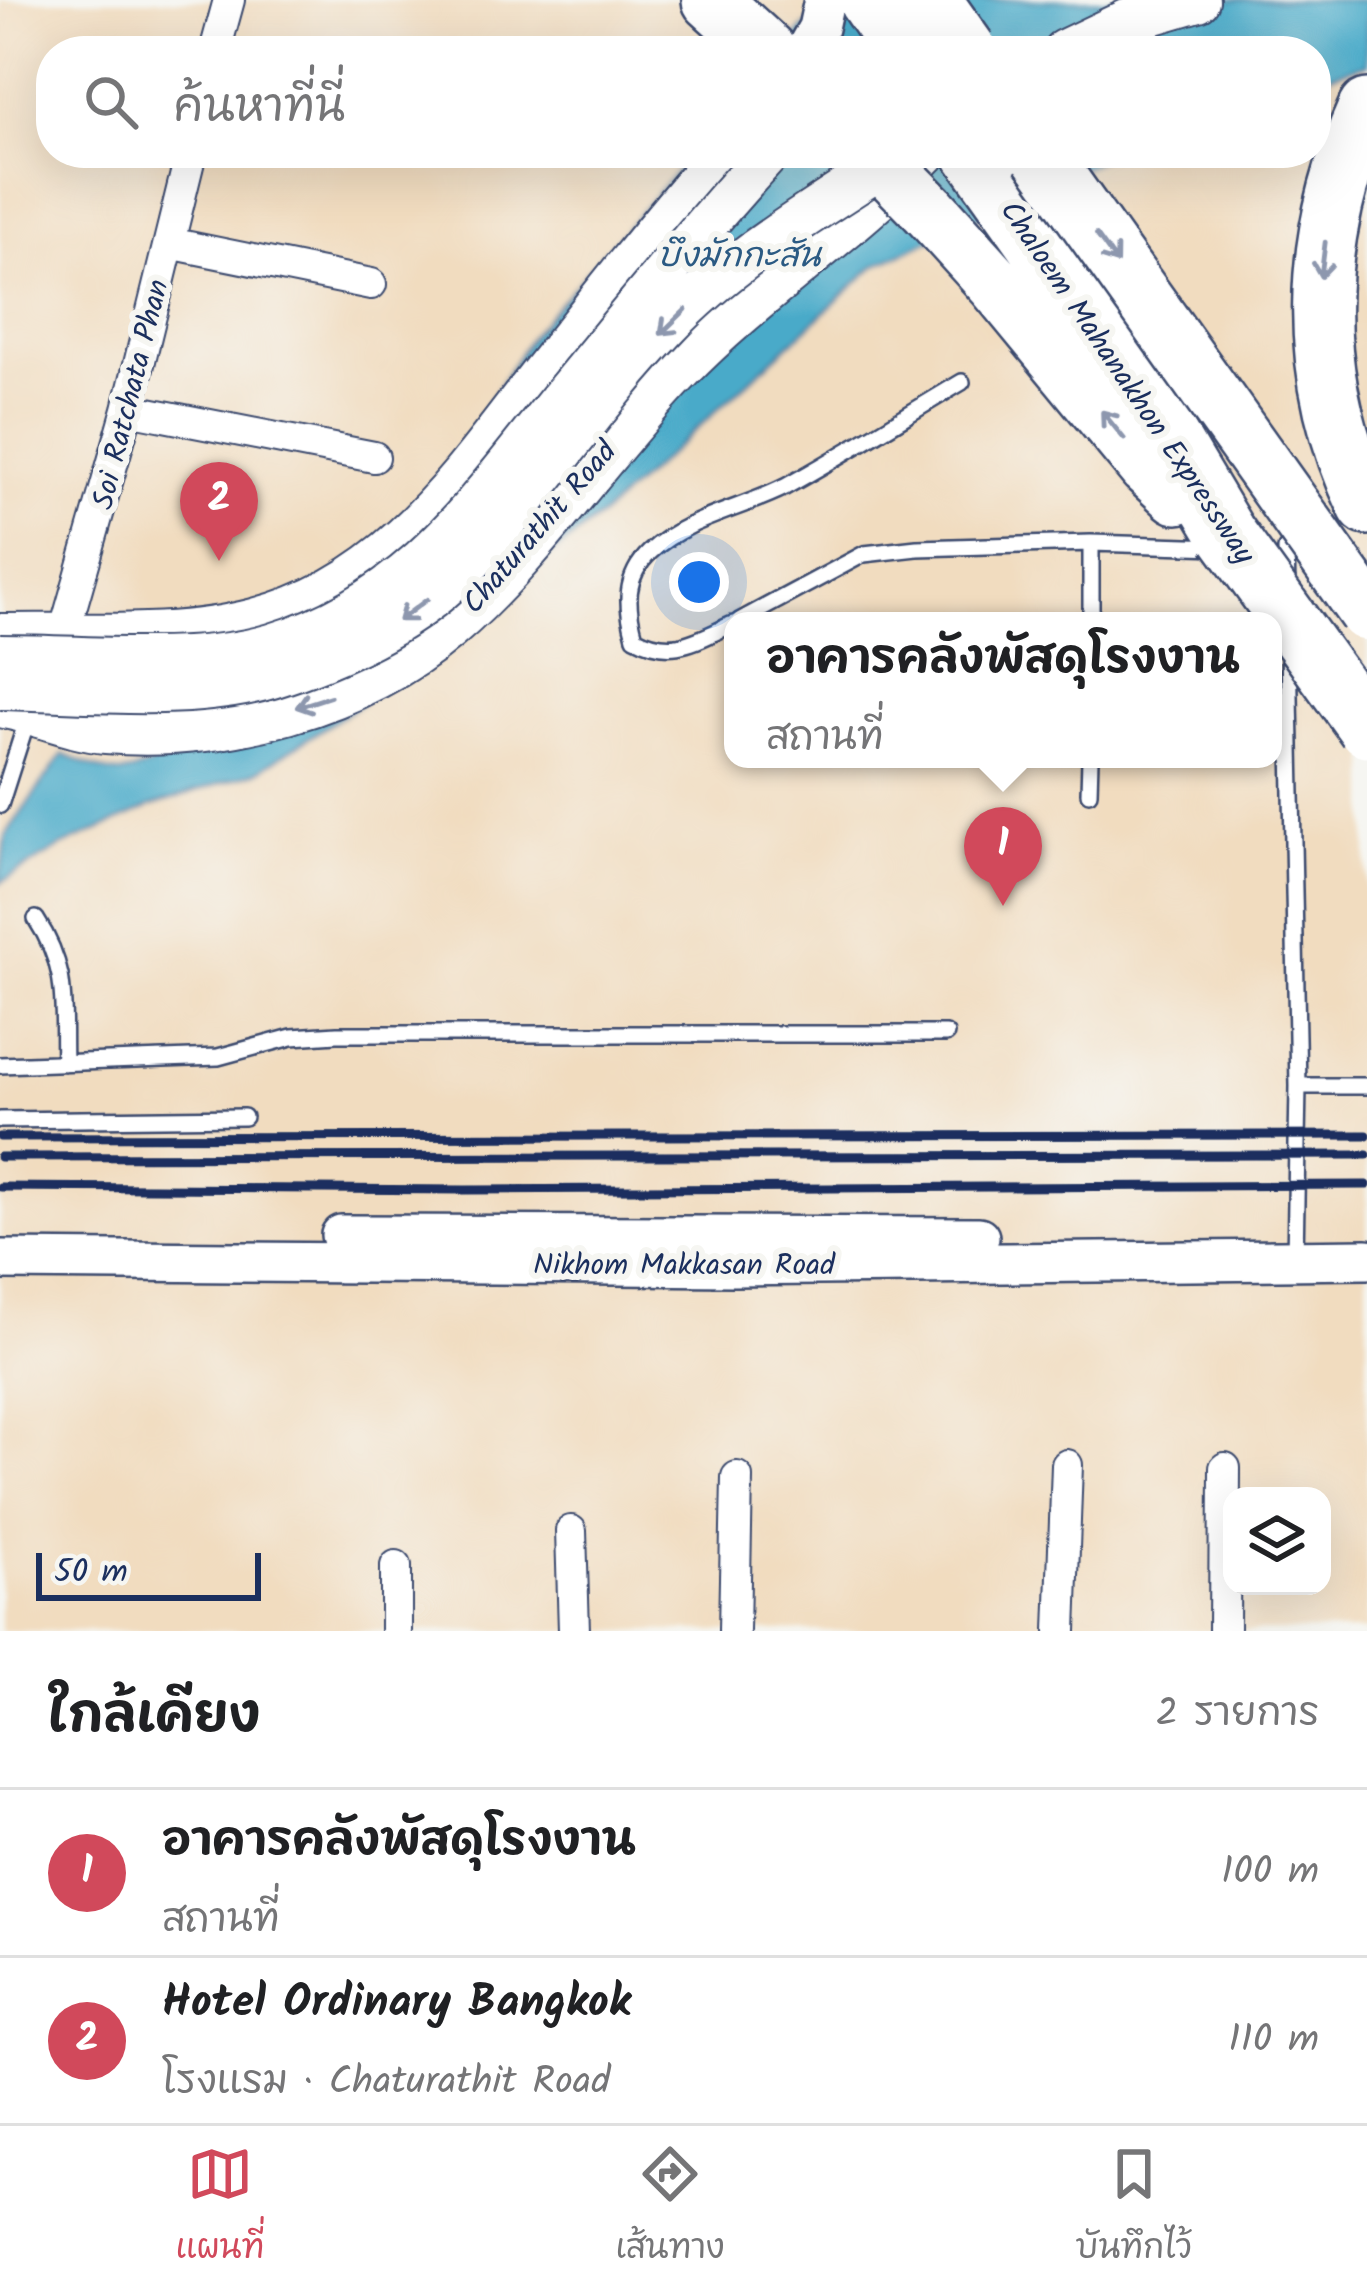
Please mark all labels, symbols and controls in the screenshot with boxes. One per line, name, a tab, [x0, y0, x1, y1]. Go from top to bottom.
search box	[36, 36, 1331, 168]
icon: search	[78, 69, 144, 135]
text: ค้นหาที่นี่	[174, 73, 345, 145]
street label: Chaloem Mahanakhon Expressway	[986, 191, 1267, 576]
water label: บึงมักกะสัน	[658, 231, 824, 284]
one-way arrow	[1094, 231, 1119, 265]
one-way arrow	[1312, 240, 1334, 279]
street label: Soi Ratchata Phan	[80, 274, 184, 515]
one-way arrow	[659, 307, 688, 335]
one-way arrow	[1099, 410, 1127, 441]
street label: Chaturathit Road	[451, 430, 630, 626]
pin: 2	[180, 462, 258, 561]
your location	[669, 552, 729, 612]
one-way arrow	[397, 596, 429, 622]
popup	[724, 612, 1282, 768]
text: อาคารคลังพัสดุโรงงาน	[766, 624, 1240, 696]
one-way arrow	[295, 692, 333, 714]
text: สถานที่	[766, 708, 884, 770]
pin: 1	[964, 807, 1042, 906]
street label: Nikhom Makkasan Road	[533, 1242, 836, 1290]
map controls	[1223, 1487, 1331, 1595]
button: layers	[1223, 1487, 1331, 1595]
scale bar	[36, 1547, 261, 1600]
text: 50 m	[54, 1547, 128, 1600]
text: ใกล้เคียง	[48, 1677, 260, 1758]
text: 2 รายการ	[1156, 1684, 1319, 1746]
text: อาคารคลังพัสดุโรงงาน	[162, 1806, 636, 1878]
text: 1	[81, 1842, 93, 1904]
text: 100 m	[1221, 1842, 1319, 1904]
text: สถานที่	[162, 1890, 280, 1952]
text: Hotel Ordinary Bangkok	[162, 1968, 631, 2040]
text: 2	[76, 2010, 98, 2072]
text: 110 m	[1228, 2010, 1319, 2072]
text: โรงแรม · Chaturathit Road	[162, 2052, 611, 2114]
tab: แผนที่	[175, 2141, 265, 2276]
tab: เส้นทาง	[615, 2141, 725, 2276]
tab: บันทึกไว้	[1076, 2141, 1192, 2276]

